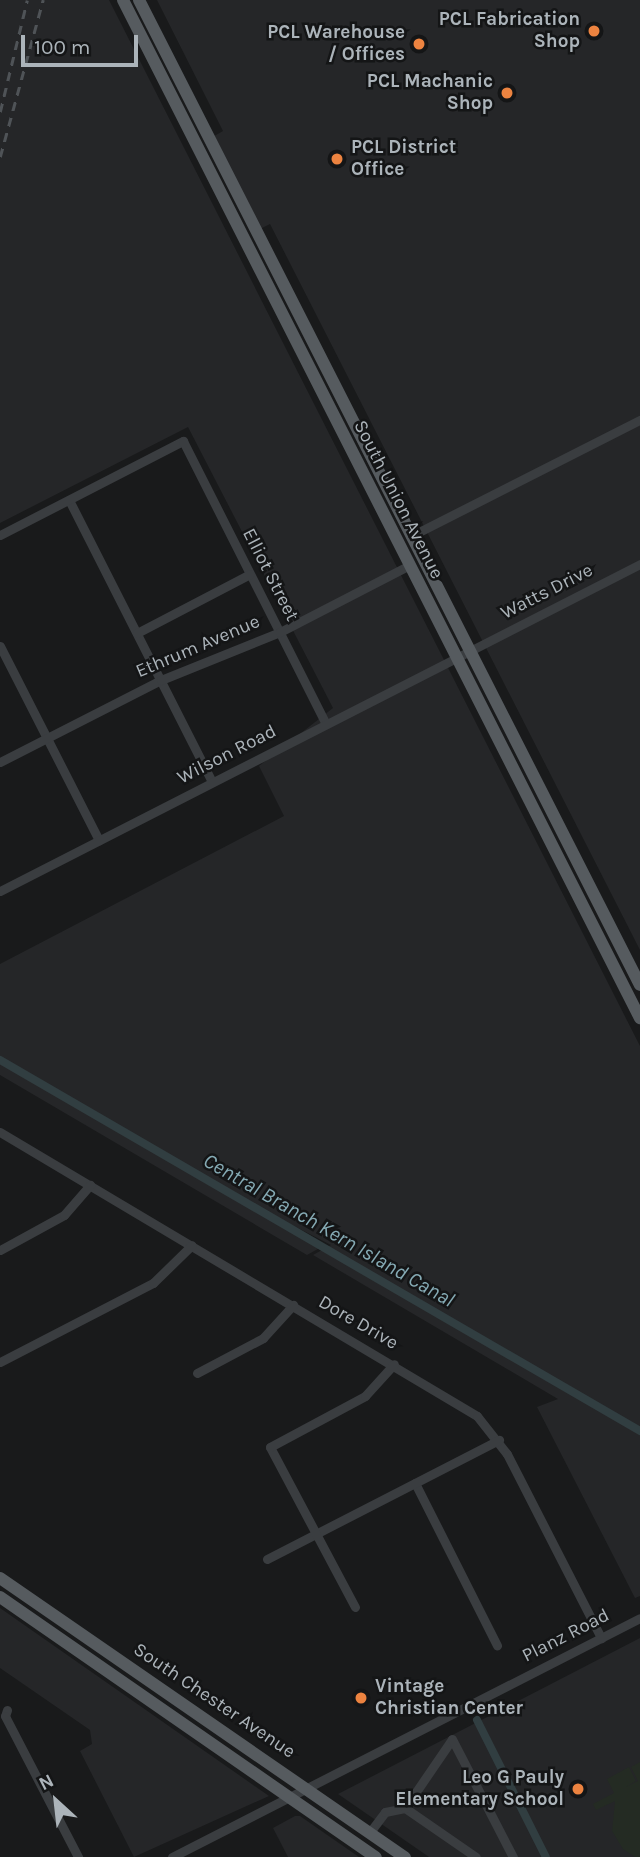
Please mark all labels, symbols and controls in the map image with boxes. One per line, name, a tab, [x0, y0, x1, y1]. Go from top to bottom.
place label: PCL Fabrication Shop	[439, 9, 580, 53]
scale bar	[24, 21, 142, 65]
place label: PCL Warehouse / Offices	[267, 22, 405, 66]
marker: PCL Fabrication Shop	[586, 23, 602, 39]
text: 100 m	[34, 35, 91, 59]
marker: PCL Warehouse / Offices	[411, 36, 427, 52]
place label: PCL Machanic Shop	[367, 71, 493, 115]
marker: PCL Machanic Shop	[499, 85, 515, 101]
place label: PCL District Office	[351, 137, 456, 181]
marker: PCL District Office	[329, 151, 345, 167]
street label: South Union Avenue	[348, 417, 448, 583]
street label: Elliot Street	[237, 525, 303, 625]
street label: Watts Drive	[497, 559, 597, 625]
street label: Ethrum Avenue	[133, 611, 263, 683]
street label: Wilson Road	[174, 720, 280, 790]
water label: Central Branch Kern Island Canal	[199, 1148, 459, 1312]
street label: Dore Drive	[314, 1291, 402, 1355]
street label: Planz Road	[518, 1604, 614, 1668]
street label: South Chester Avenue	[129, 1638, 299, 1764]
place label: Vintage Christian Center	[375, 1676, 523, 1720]
marker: Vintage Christian Center	[353, 1690, 369, 1706]
north arrow	[21, 1766, 91, 1836]
place label: Leo G Pauly Elementary School	[395, 1767, 564, 1811]
text: N	[35, 1769, 58, 1795]
marker: Leo G Pauly Elementary School	[570, 1781, 586, 1797]

